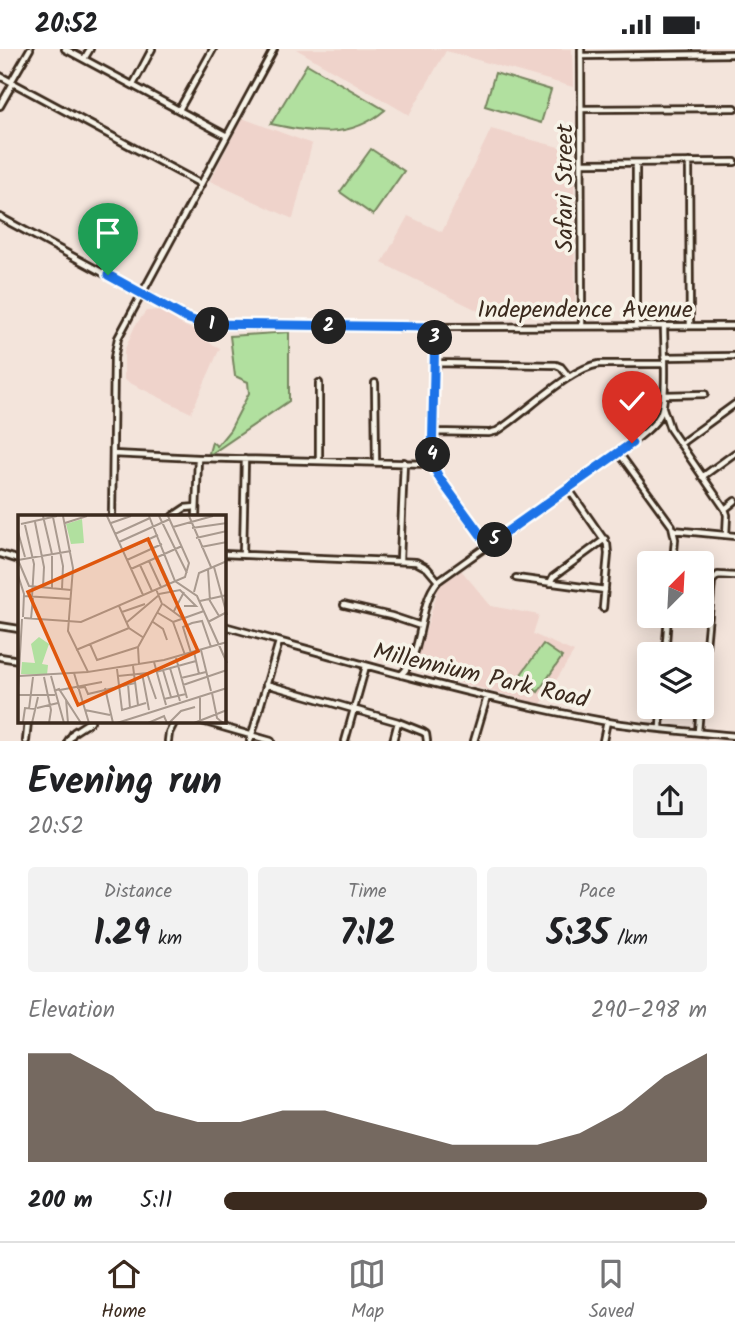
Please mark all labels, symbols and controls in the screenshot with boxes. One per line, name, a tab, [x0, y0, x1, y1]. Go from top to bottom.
text: 20:52	[35, 4, 98, 46]
street label: Safari Street	[546, 123, 585, 252]
pin	[78, 203, 138, 275]
icon: arrive	[89, 214, 127, 252]
street label: Independence Avenue	[477, 291, 693, 330]
pin: 1	[194, 307, 230, 343]
text: 1	[209, 309, 214, 339]
pin: 2	[312, 309, 346, 345]
text: 2	[323, 311, 334, 341]
pin: 3	[418, 321, 452, 355]
text: 3	[429, 322, 440, 352]
pin	[602, 371, 662, 443]
icon: check	[613, 382, 651, 420]
pin: 4	[416, 437, 450, 473]
text: 4	[427, 439, 438, 469]
inset map	[18, 515, 226, 723]
pin: 5	[477, 523, 512, 557]
text: 5	[490, 524, 499, 554]
north arrow	[637, 551, 714, 628]
map controls	[637, 551, 714, 719]
street label: Millennium Park Road	[369, 633, 593, 720]
button: layers	[637, 642, 714, 719]
text: Evening run	[28, 753, 222, 813]
button: share	[633, 764, 707, 838]
text: 20:52	[28, 809, 84, 845]
text: Distance	[104, 877, 172, 907]
text: Time	[348, 877, 387, 907]
text: Pace	[579, 877, 615, 907]
text: 1.29	[94, 907, 150, 963]
text: 7:12	[339, 907, 396, 963]
text: 5:35	[546, 907, 610, 963]
text: km	[150, 924, 182, 954]
text: /km	[610, 924, 648, 954]
text: Elevation	[28, 993, 115, 1029]
text: 290–298 m	[591, 993, 707, 1029]
text: 200 m	[28, 1183, 93, 1219]
text: 5:11	[140, 1183, 172, 1219]
tab: Home	[101, 1255, 146, 1327]
tab: Map	[348, 1255, 386, 1327]
tab: Saved	[589, 1255, 634, 1327]

